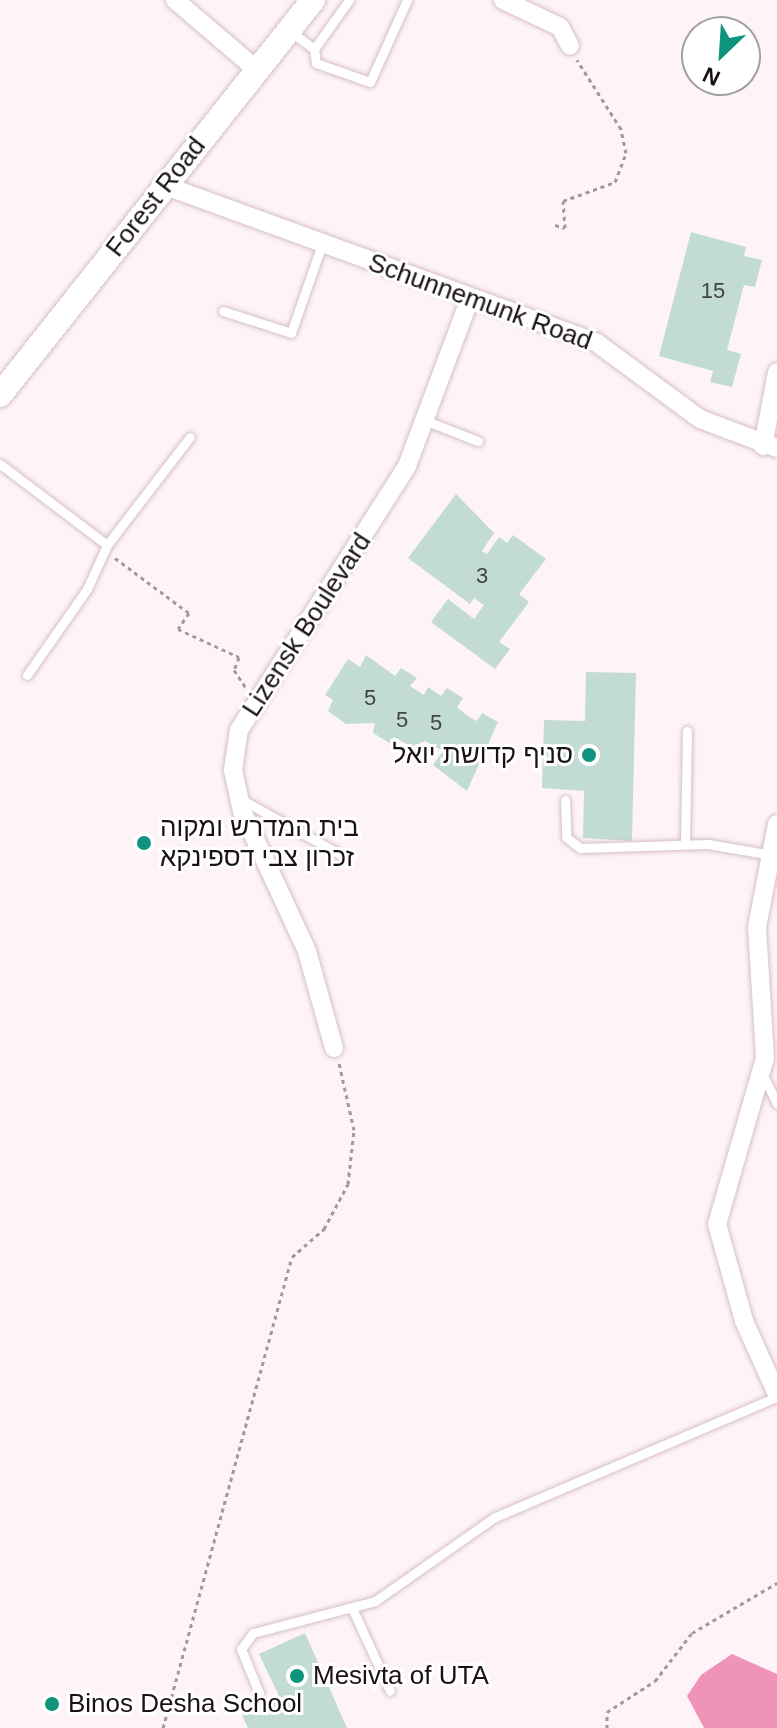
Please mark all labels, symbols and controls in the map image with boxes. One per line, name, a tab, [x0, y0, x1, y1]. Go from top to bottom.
north arrow	[681, 16, 761, 96]
text: N	[699, 62, 724, 91]
street label: Forest Road	[100, 131, 212, 263]
street label: Schunnemunk Road	[364, 247, 596, 357]
house number: 15	[701, 278, 725, 304]
street label: Lizensk Boulevard	[236, 527, 378, 723]
house number: 3	[476, 563, 488, 589]
house number: 5	[364, 685, 376, 711]
house number: 5	[396, 707, 408, 733]
house number: 5	[430, 710, 442, 736]
place label: סניף קדושת יואל	[392, 739, 573, 771]
marker: סניף קדושת יואל	[580, 746, 598, 764]
place label: בית המדרש ומקוה זכרון צבי דספינקא	[160, 812, 359, 874]
marker: בית המדרש ומקוה זכרון צבי דספינקא	[135, 834, 153, 852]
place label: Mesivta of UTA	[313, 1660, 489, 1692]
marker: Mesivta of UTA	[288, 1667, 306, 1685]
place label: Binos Desha School	[68, 1688, 302, 1720]
marker: Binos Desha School	[43, 1695, 61, 1713]

